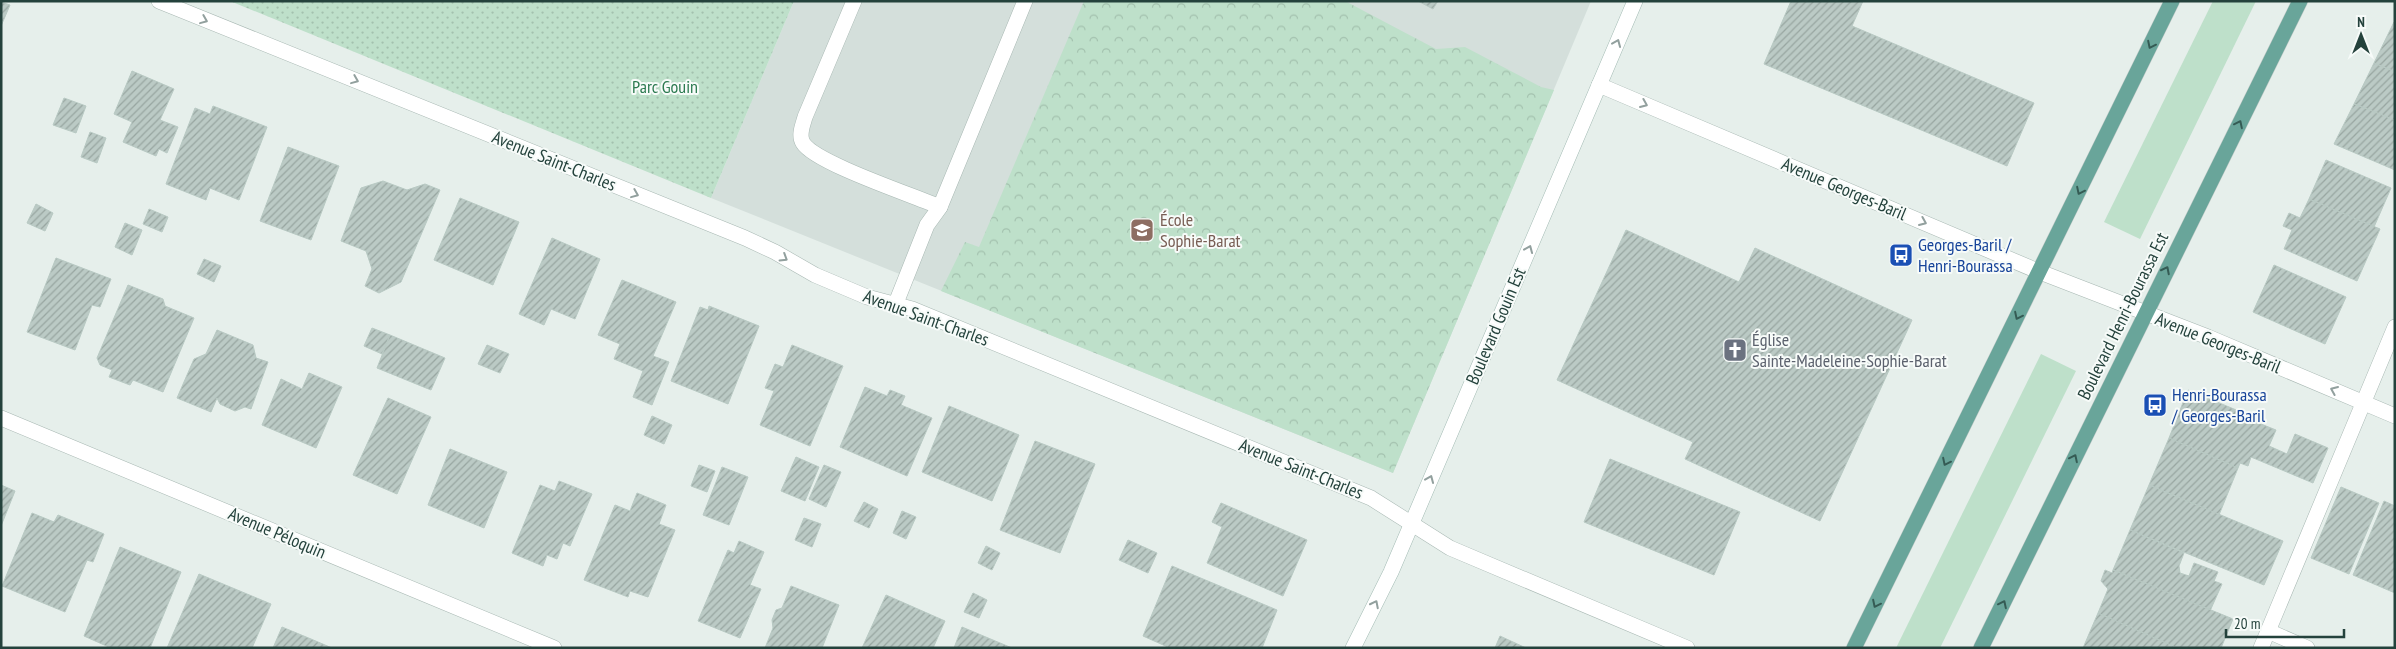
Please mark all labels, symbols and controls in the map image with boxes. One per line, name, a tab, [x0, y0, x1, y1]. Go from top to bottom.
north arrow	[2336, 10, 2386, 60]
one-way arrow	[199, 13, 208, 24]
text: N	[2357, 13, 2365, 31]
one-way arrow	[1611, 40, 1621, 48]
one-way arrow	[2147, 40, 2157, 49]
one-way arrow	[350, 74, 359, 84]
park label: Parc Gouin	[632, 75, 698, 98]
one-way arrow	[1639, 98, 1648, 109]
one-way arrow	[2233, 121, 2243, 130]
street label: Avenue Saint-Charles	[489, 125, 620, 196]
street label: Avenue Georges-Baril	[1778, 152, 1911, 226]
one-way arrow	[2076, 186, 2086, 195]
one-way arrow	[630, 187, 639, 198]
place label: École Sophie-Barat	[1160, 208, 1241, 252]
school or university icon: École Sophie-Barat	[1129, 217, 1155, 243]
one-way arrow	[1918, 217, 1926, 227]
street label: Boulevard Henri-Bourassa Est	[2072, 228, 2173, 403]
place label: Georges-Baril / Henri-Bourassa	[1918, 233, 2013, 277]
bus stop icon: Georges-Baril / Henri-Bourassa	[1888, 242, 1914, 268]
one-way arrow	[1522, 245, 1533, 254]
one-way arrow	[779, 251, 788, 261]
street label: Boulevard Gouin Est	[1461, 264, 1531, 388]
one-way arrow	[2160, 266, 2170, 275]
street label: Avenue Saint-Charles	[860, 284, 992, 351]
street label: Avenue Georges-Baril	[2152, 307, 2285, 378]
one-way arrow	[2014, 311, 2024, 320]
place label: Église Sainte-Madeleine-Sophie-Barat	[1752, 328, 1947, 372]
church icon: Église Sainte-Madeleine-Sophie-Barat	[1722, 337, 1748, 363]
place label: Henri-Bourassa / Georges-Baril	[2171, 383, 2267, 427]
one-way arrow	[2330, 386, 2339, 397]
bus stop icon: Henri-Bourassa / Georges-Baril	[2142, 392, 2168, 418]
street label: Avenue Saint-Charles	[1236, 433, 1367, 504]
one-way arrow	[2068, 454, 2078, 463]
one-way arrow	[1942, 456, 1952, 465]
one-way arrow	[1423, 475, 1434, 484]
street label: Avenue Péloquin	[225, 502, 329, 563]
one-way arrow	[1872, 599, 1882, 608]
one-way arrow	[1369, 600, 1379, 609]
one-way arrow	[1996, 600, 2007, 609]
scale bar	[2226, 606, 2344, 638]
text: 20 m	[2234, 614, 2260, 633]

